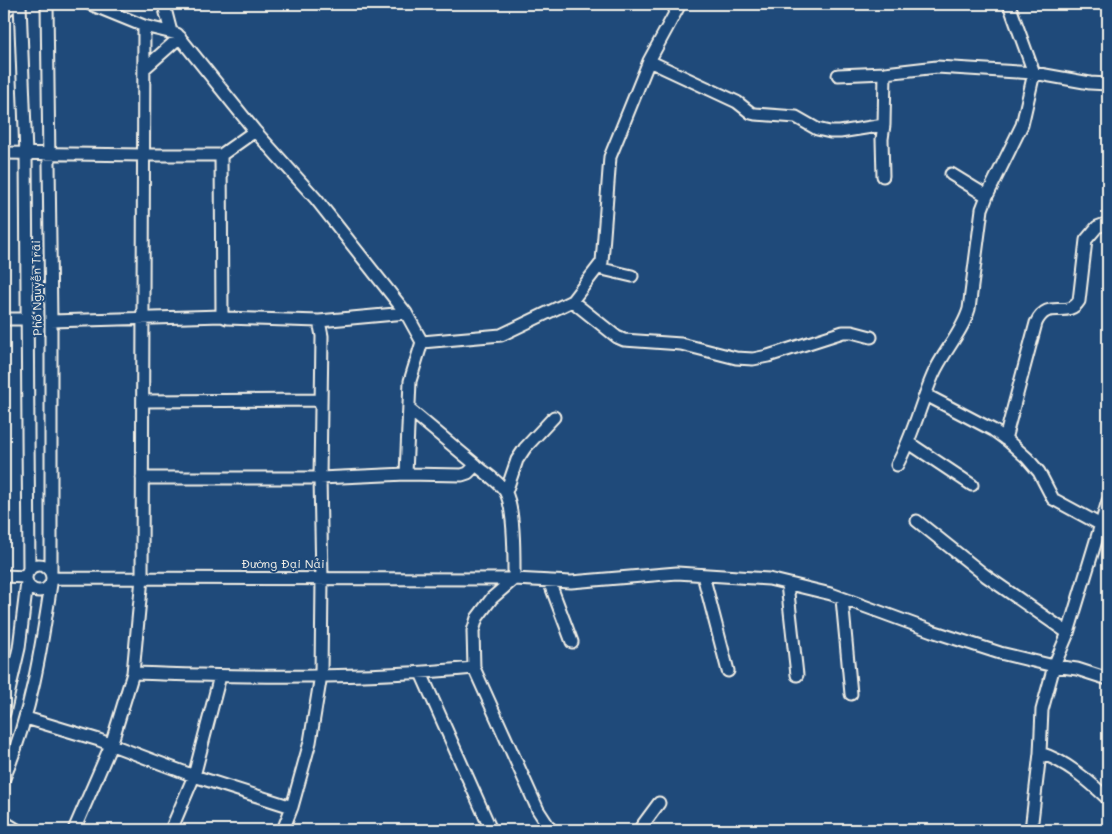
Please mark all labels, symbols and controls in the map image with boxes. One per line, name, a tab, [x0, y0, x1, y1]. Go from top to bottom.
street label: Phố Nguyễn Trãi	[27, 240, 45, 336]
street label: Đường Đại Nải	[241, 555, 325, 571]

